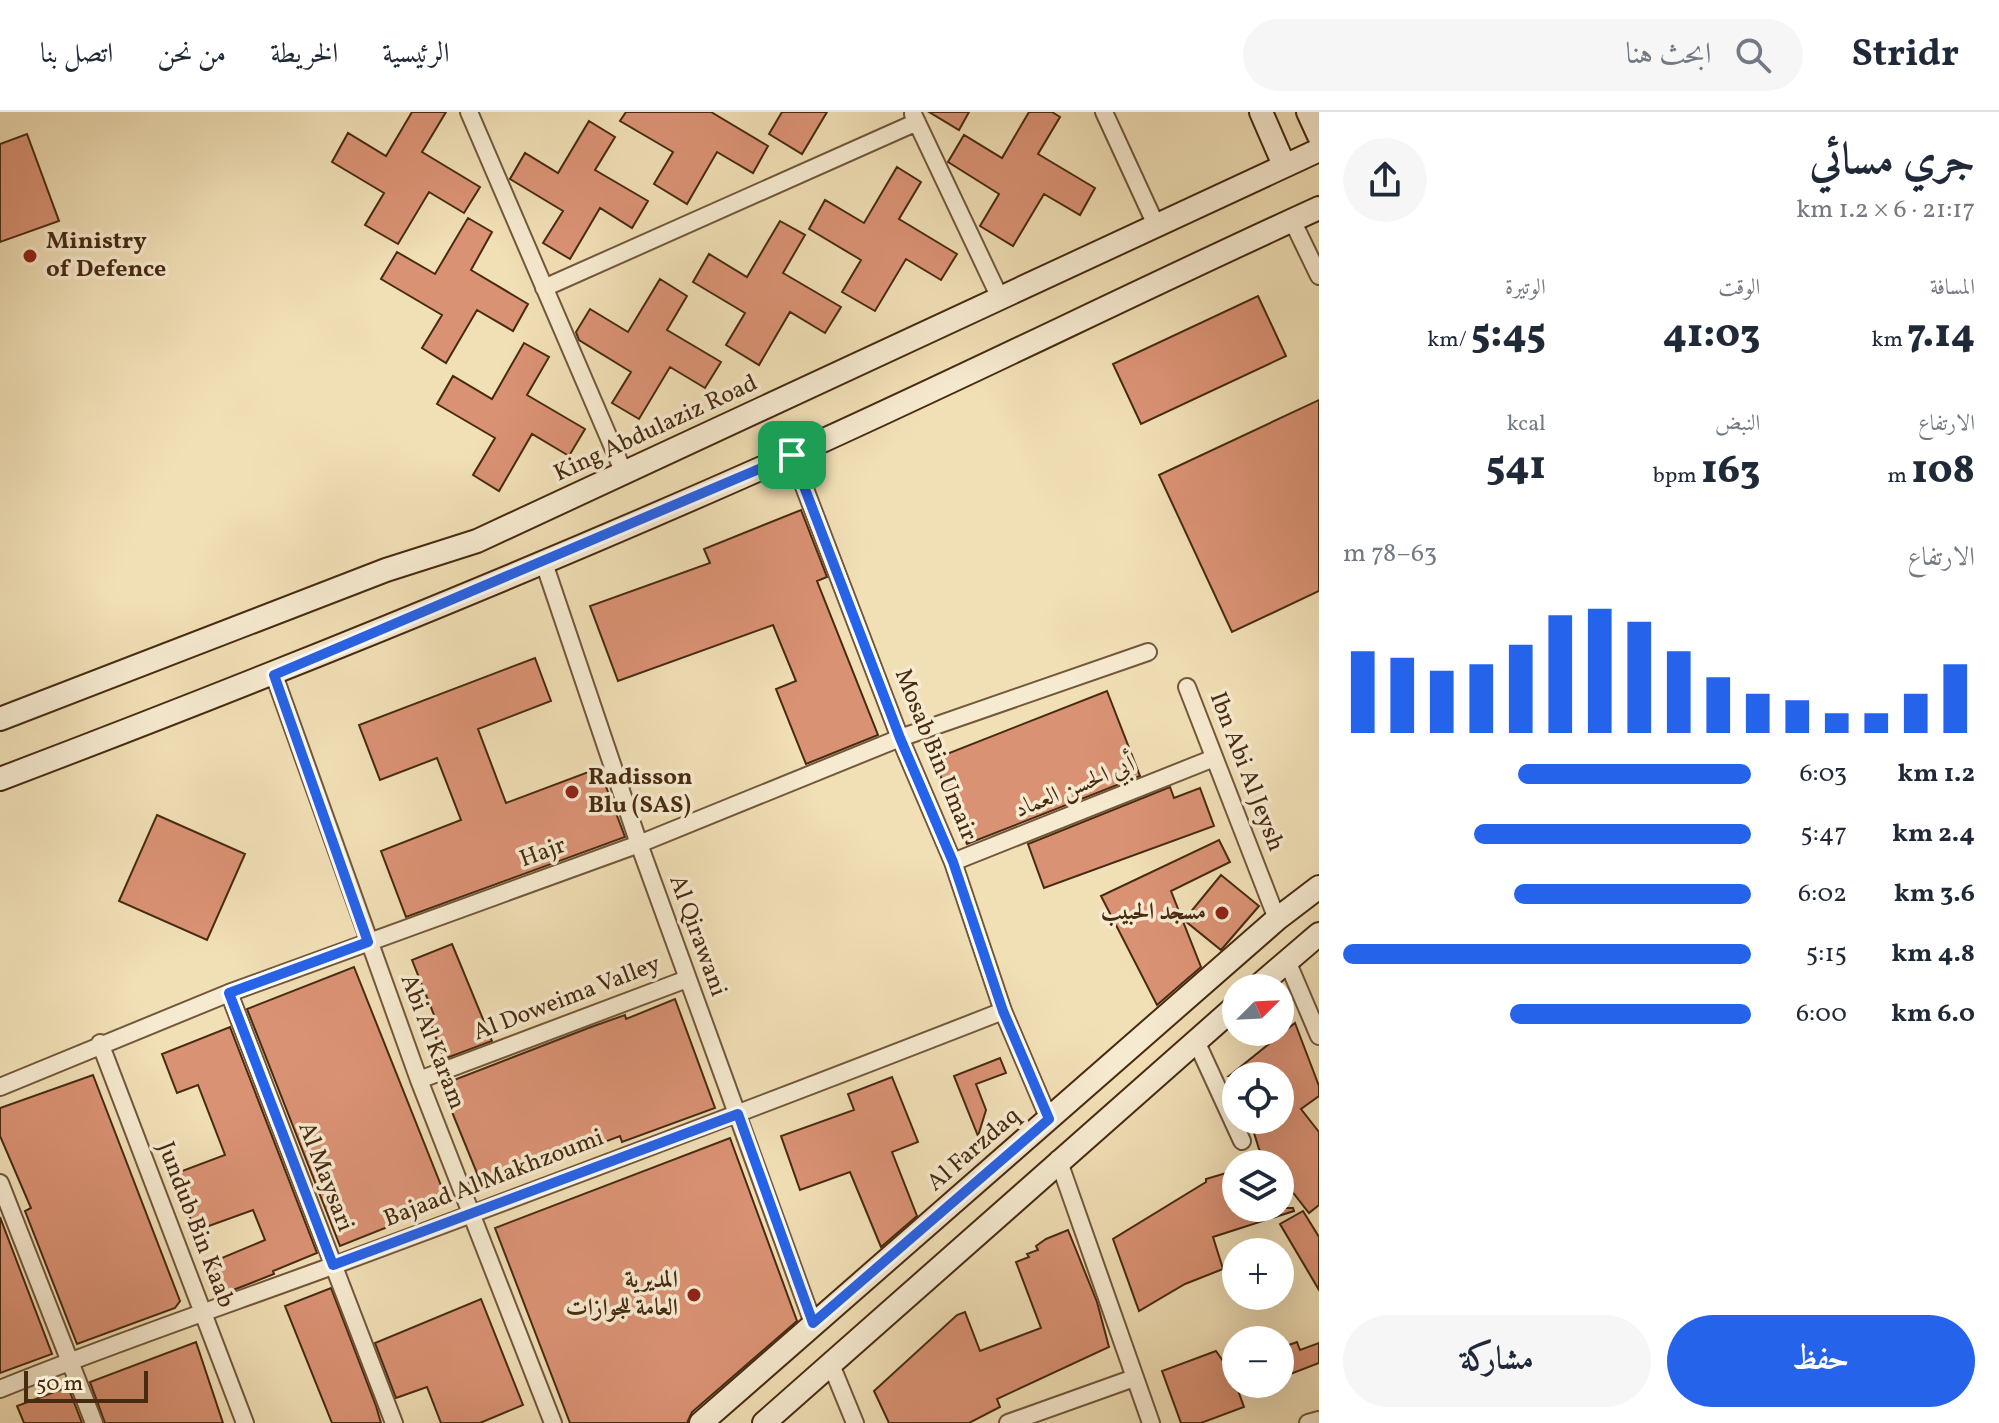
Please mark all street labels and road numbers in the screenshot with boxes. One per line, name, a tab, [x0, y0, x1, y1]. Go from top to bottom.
street label: King Abdulaziz Road	[548, 367, 764, 491]
street label: Mosab Bin Umair	[885, 664, 985, 846]
street label: Ibn Abi Al Jeysh	[1200, 687, 1292, 857]
street label: أبي الحسن العماد	[1009, 746, 1141, 828]
street label: Hajr	[515, 829, 571, 877]
street label: Al Qirawani	[659, 871, 735, 1001]
street label: Al Doweima Valley	[469, 948, 665, 1050]
street label: Abi Al Karam	[391, 969, 473, 1115]
street label: Al Farzdaq	[920, 1100, 1028, 1200]
street label: Al Maysari	[289, 1117, 361, 1237]
street label: Bajaad Al Makhzoumi	[379, 1121, 609, 1237]
street label: Jundub Bin Kaab	[148, 1137, 242, 1313]

